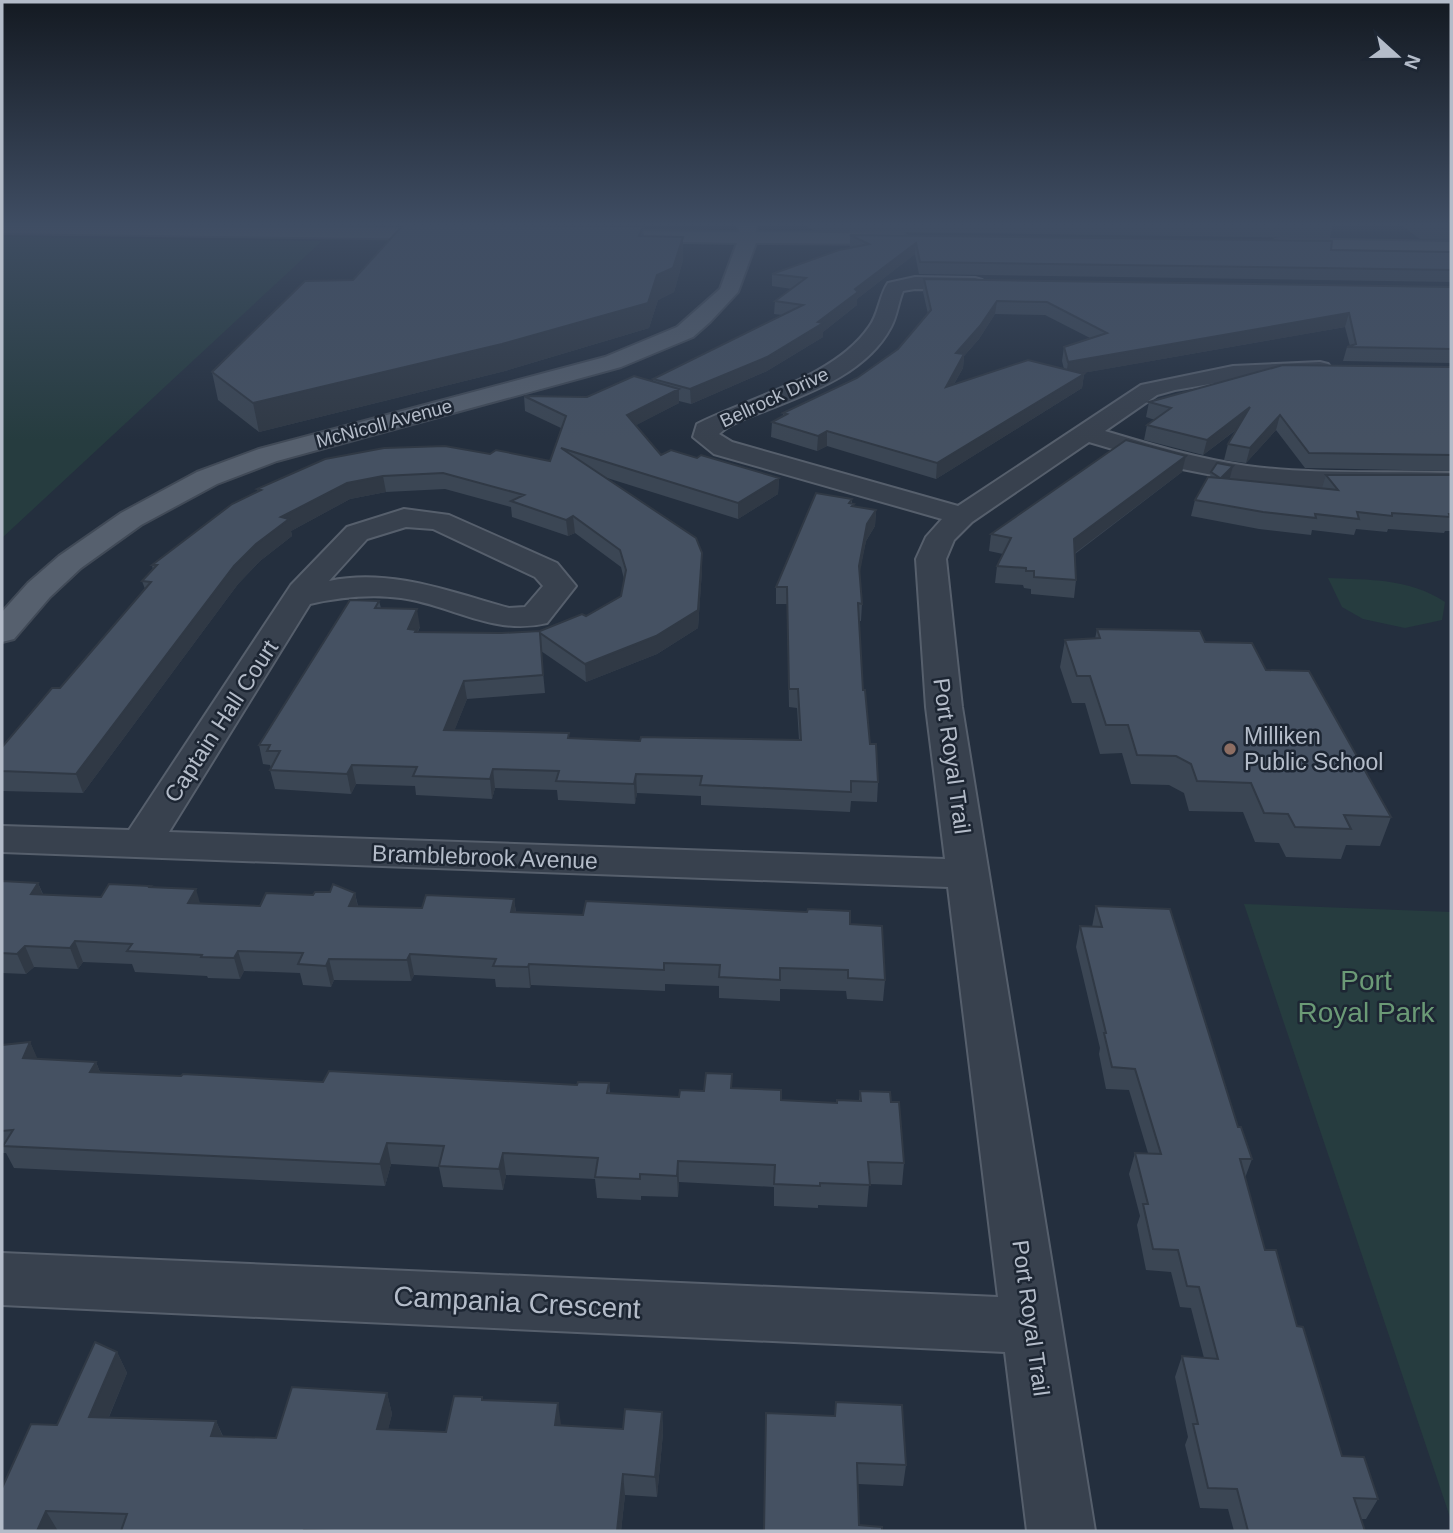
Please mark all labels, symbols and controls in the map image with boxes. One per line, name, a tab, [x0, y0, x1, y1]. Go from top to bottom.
north arrow	[1362, 21, 1432, 91]
text: N	[1400, 52, 1425, 72]
street label: Bellrock Drive	[717, 363, 832, 432]
street label: McNicoll Avenue	[314, 395, 455, 452]
street label: Captain Hall Court	[159, 635, 283, 807]
street label: Port Royal Trail	[928, 676, 976, 836]
place label: Milliken Public School	[1244, 723, 1383, 775]
marker: Milliken Public School	[1222, 741, 1238, 757]
street label: Bramblebrook Avenue	[372, 840, 598, 874]
park label: Port Royal Park	[1298, 965, 1435, 1028]
street label: Port Royal Trail	[1007, 1238, 1055, 1398]
street label: Campania Crescent	[393, 1281, 642, 1324]

